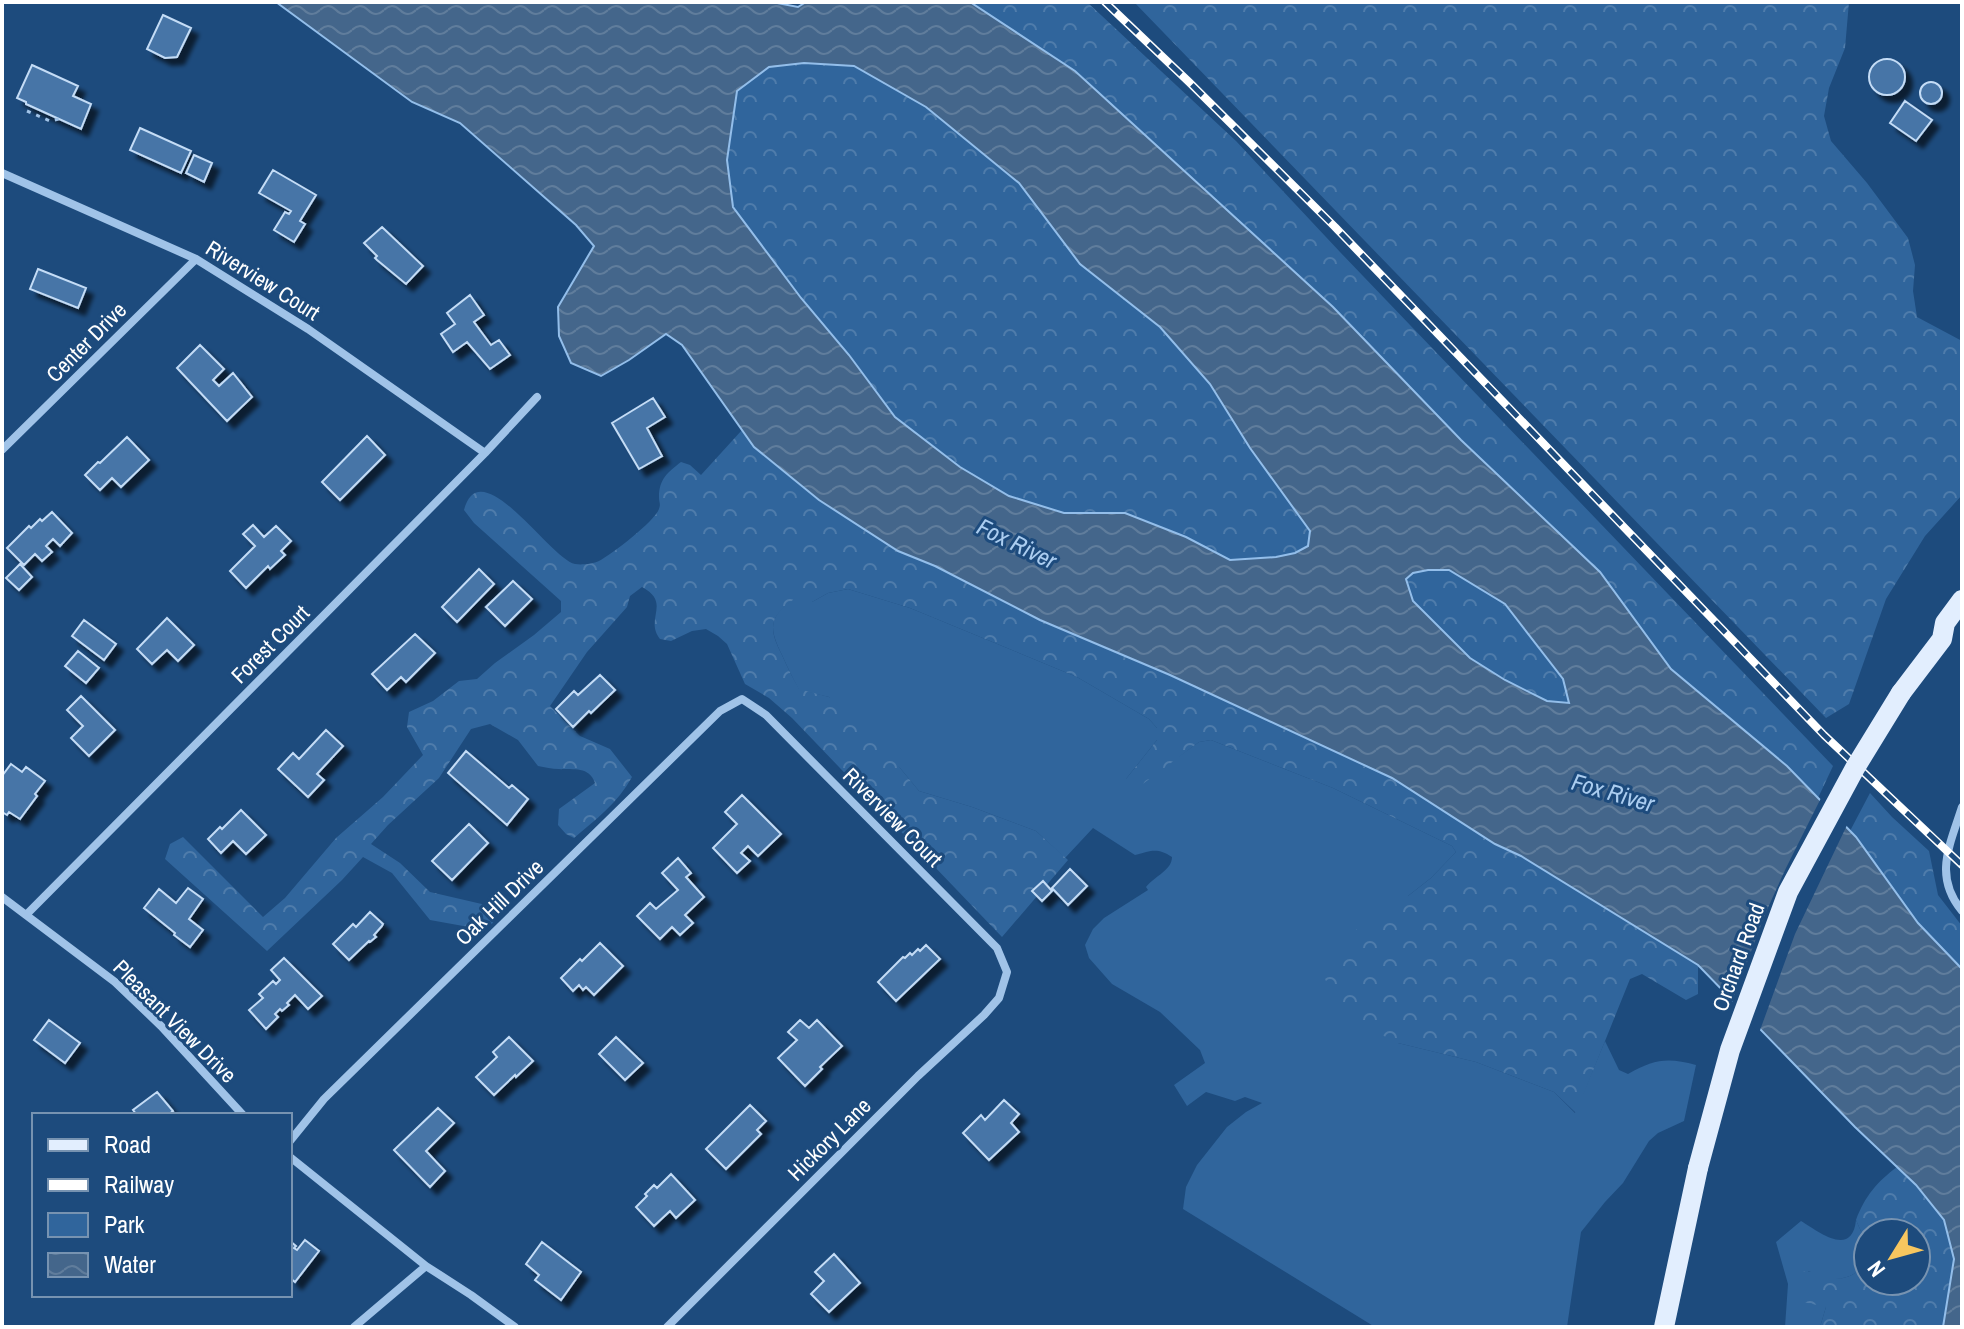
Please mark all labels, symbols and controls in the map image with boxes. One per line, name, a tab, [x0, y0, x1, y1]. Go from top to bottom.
street label: Riverview Court	[200, 233, 326, 327]
street label: Center Drive	[39, 295, 133, 389]
water label: Fox River	[972, 510, 1063, 577]
street label: Forest Court	[224, 598, 316, 690]
street label: Riverview Court	[837, 761, 949, 873]
water label: Fox River	[1568, 765, 1659, 819]
street label: Oak Hill Drive	[448, 852, 550, 952]
street label: Orchard Road	[1705, 899, 1771, 1015]
street label: Pleasant View Drive	[107, 953, 243, 1089]
street label: Hickory Lane	[781, 1091, 877, 1187]
legend	[32, 1113, 292, 1297]
text: Road	[104, 1128, 151, 1160]
text: Railway	[104, 1168, 174, 1200]
text: Park	[104, 1208, 145, 1240]
north arrow	[1852, 1217, 1932, 1297]
text: Water	[104, 1248, 156, 1280]
text: N	[1860, 1255, 1892, 1283]

